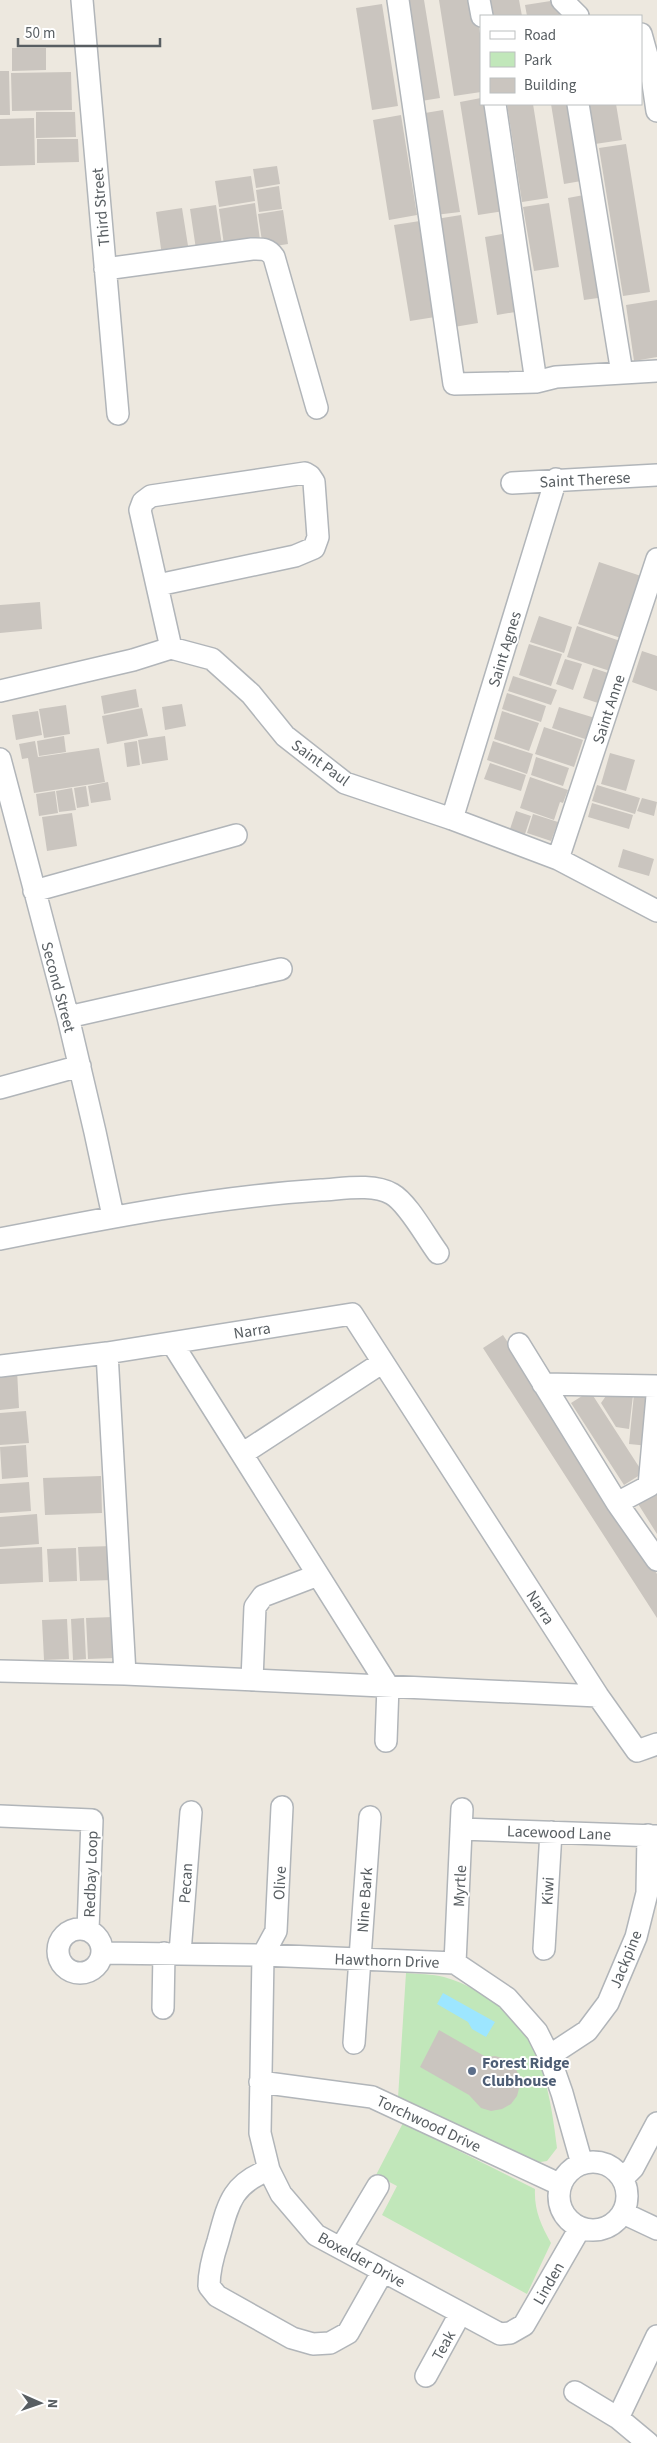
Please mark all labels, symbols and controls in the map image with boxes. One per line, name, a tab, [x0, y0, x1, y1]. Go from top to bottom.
scale bar	[18, 15, 160, 47]
legend	[480, 15, 642, 105]
text: 50 m	[25, 23, 55, 44]
text: Road	[524, 25, 556, 46]
text: Park	[524, 50, 553, 71]
text: Building	[524, 75, 577, 96]
street label: Third Street	[87, 166, 115, 247]
street label: Saint Therese	[539, 467, 631, 493]
street label: Saint Agnes	[483, 608, 527, 690]
street label: Saint Anne	[587, 672, 631, 747]
street label: Saint Paul	[287, 734, 354, 791]
street label: Second Street	[35, 939, 81, 1036]
street label: Narra	[232, 1317, 272, 1345]
street label: Narra	[521, 1586, 560, 1629]
street label: Lacewood Lane	[507, 1820, 611, 1846]
street label: Redbay Loop	[78, 1830, 104, 1918]
street label: Pecan	[174, 1862, 198, 1904]
street label: Myrtle	[448, 1864, 472, 1908]
street label: Olive	[268, 1865, 292, 1901]
street label: Nine Bark	[352, 1867, 378, 1933]
street label: Kiwi	[536, 1876, 560, 1906]
street label: Jackpine	[604, 1927, 647, 1992]
street label: Hawthorn Drive	[334, 1948, 440, 1974]
place label: Forest Ridge Clubhouse	[482, 2052, 570, 2092]
marker: Forest Ridge Clubhouse	[466, 2065, 478, 2077]
street label: Torchwood Drive	[373, 2090, 485, 2158]
street label: Boxelder Drive	[314, 2227, 409, 2293]
street label: Linden	[528, 2258, 570, 2309]
street label: Teak	[427, 2326, 461, 2364]
north arrow	[15, 2378, 65, 2428]
text: N	[42, 2398, 62, 2408]

